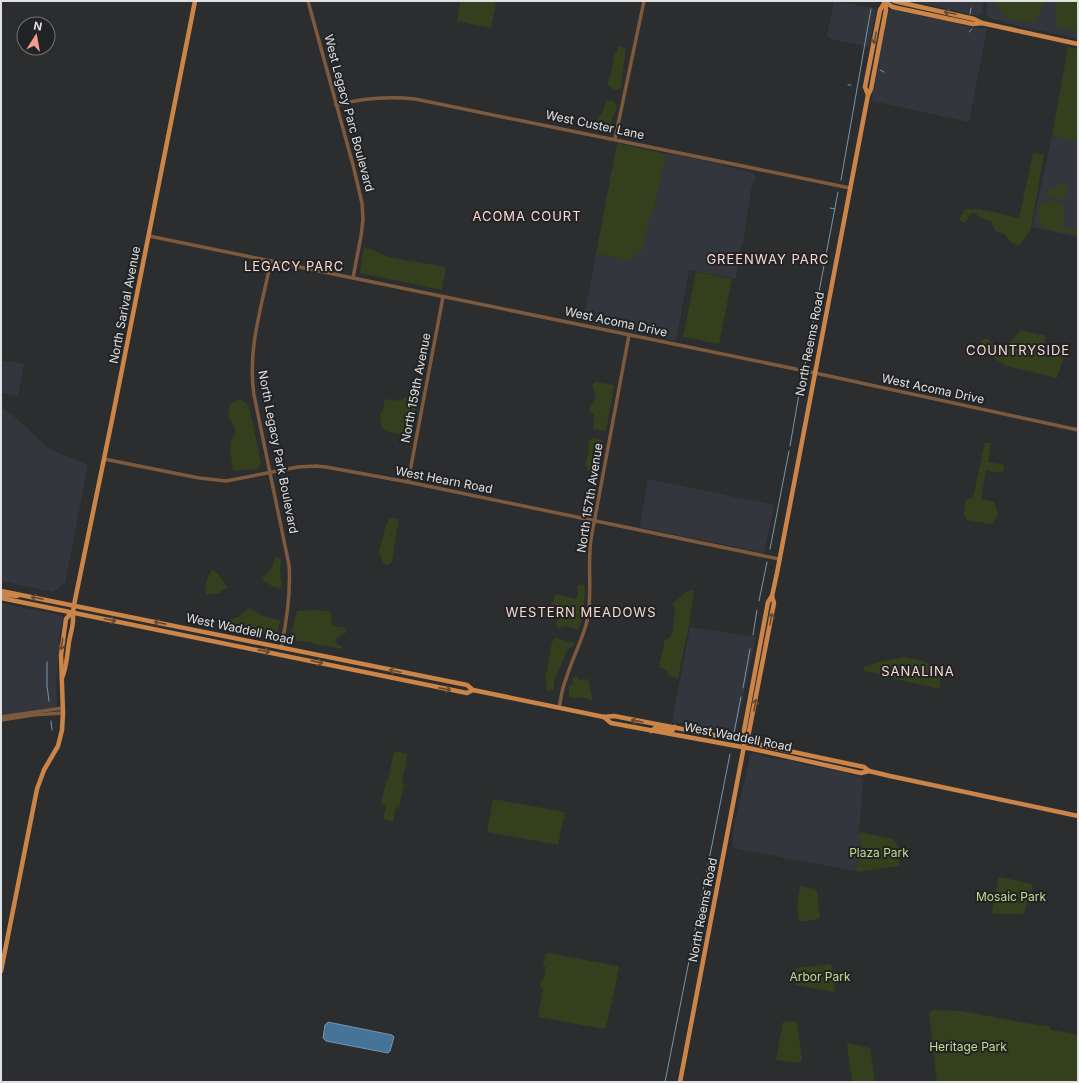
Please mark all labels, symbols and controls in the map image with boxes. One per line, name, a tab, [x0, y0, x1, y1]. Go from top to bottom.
one-way arrow	[944, 9, 957, 17]
north arrow	[16, 16, 56, 56]
text: N	[32, 19, 43, 34]
one-way arrow	[870, 31, 878, 44]
street label: West Legacy Parc Boulevard	[321, 33, 378, 193]
street label: West Custer Lane	[544, 107, 646, 142]
district label: ACOMA COURT	[472, 208, 582, 224]
street label: North Sarival Avenue	[106, 245, 143, 365]
district label: GREENWAY PARC	[706, 251, 830, 267]
district label: LEGACY PARC	[244, 258, 344, 274]
street label: North Reems Road	[792, 290, 827, 397]
street label: West Acoma Drive	[563, 303, 669, 340]
street label: North 159th Avenue	[397, 332, 434, 444]
district label: COUNTRYSIDE	[966, 342, 1070, 358]
street label: North Legacy Park Boulevard	[255, 369, 302, 535]
street label: West Acoma Drive	[880, 370, 986, 407]
street label: North 157th Avenue	[573, 442, 606, 554]
street label: West Hearn Road	[394, 463, 494, 496]
one-way arrow	[31, 593, 44, 601]
district label: WESTERN MEADOWS	[506, 604, 657, 620]
street label: West Waddell Road	[185, 610, 295, 647]
one-way arrow	[767, 613, 775, 626]
one-way arrow	[104, 616, 117, 624]
one-way arrow	[154, 618, 167, 626]
one-way arrow	[58, 637, 66, 650]
one-way arrow	[257, 648, 270, 656]
one-way arrow	[311, 659, 324, 667]
district label: SANALINA	[881, 663, 955, 679]
one-way arrow	[389, 666, 402, 674]
one-way arrow	[438, 685, 451, 693]
one-way arrow	[751, 699, 759, 712]
one-way arrow	[631, 716, 644, 724]
street label: West Waddell Road	[683, 719, 793, 754]
park label: Plaza Park	[849, 845, 909, 860]
street label: North Reems Road	[685, 856, 720, 963]
park label: Mosaic Park	[976, 889, 1046, 904]
park label: Arbor Park	[789, 969, 851, 984]
park label: Heritage Park	[929, 1039, 1007, 1054]

